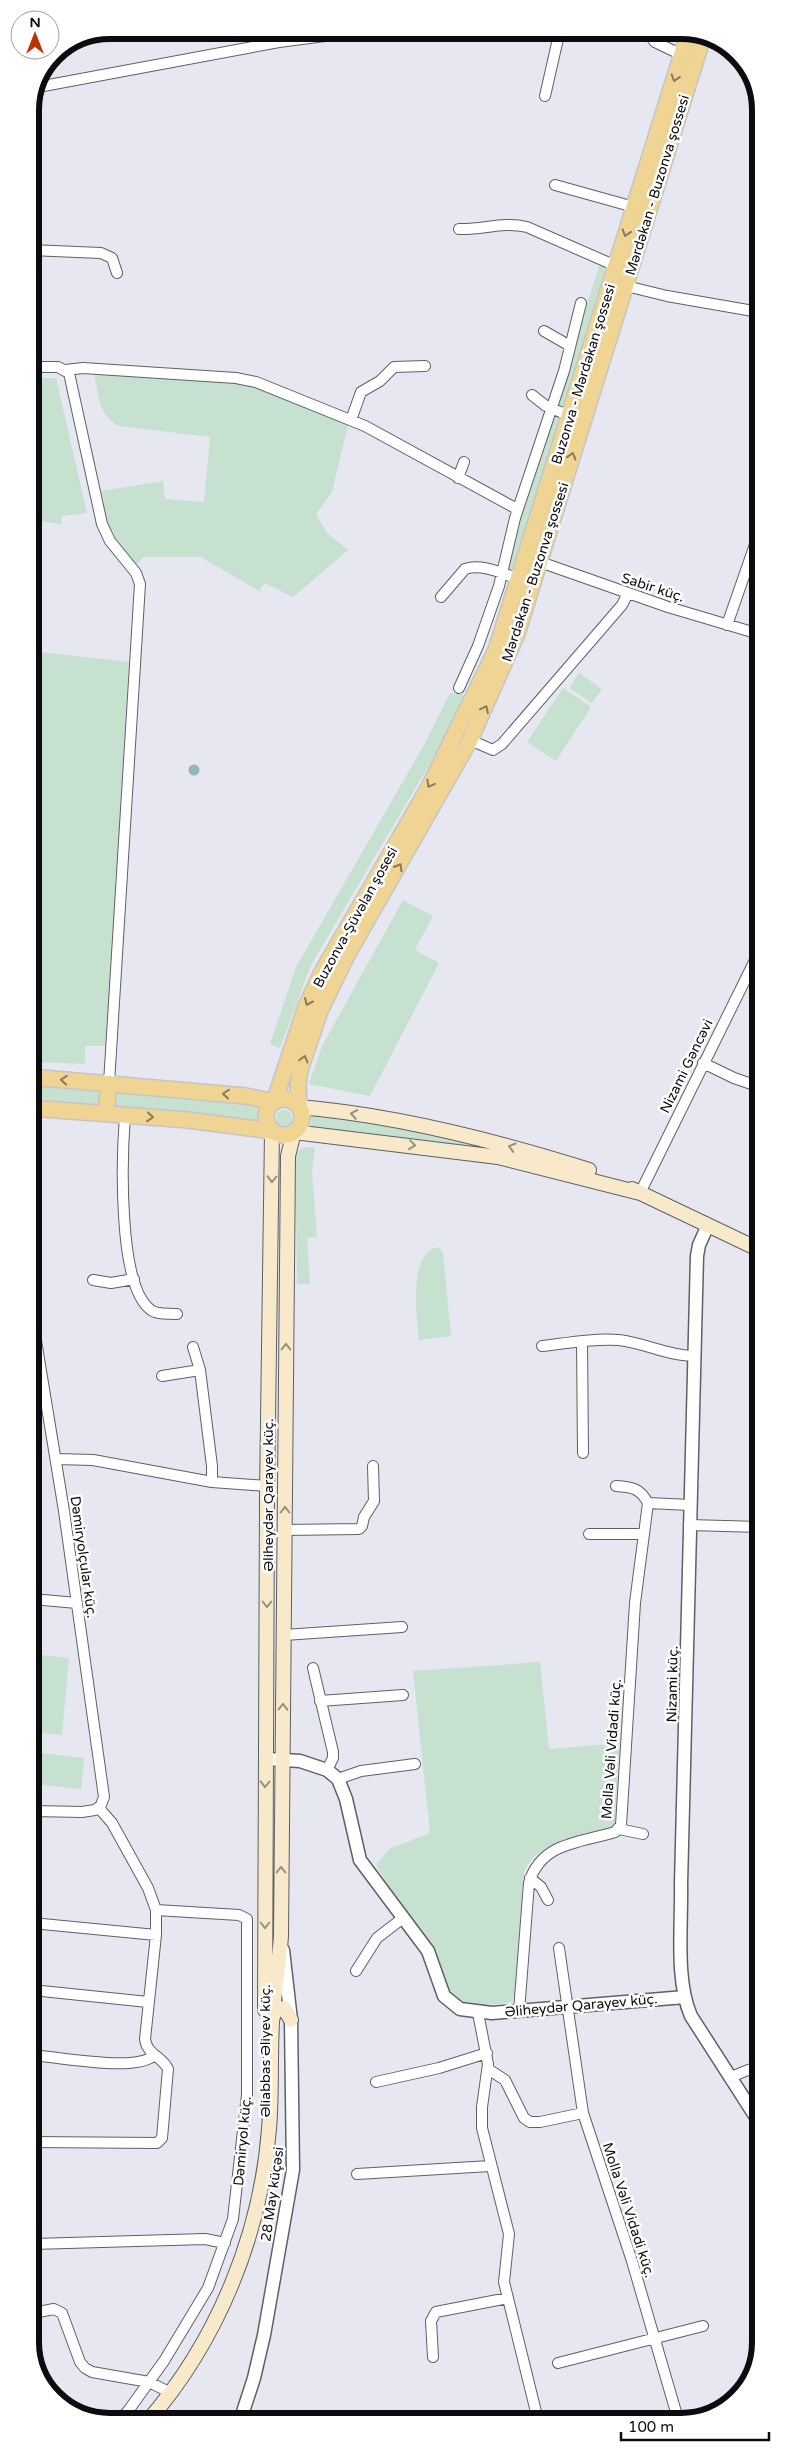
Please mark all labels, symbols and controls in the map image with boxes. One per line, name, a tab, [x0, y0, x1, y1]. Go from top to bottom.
north arrow	[10, 10, 60, 60]
text: N	[29, 14, 41, 31]
one-way arrow	[670, 73, 680, 81]
street label: Mərdəkan - Buzonva şossesi	[622, 93, 693, 277]
one-way arrow	[622, 228, 632, 237]
street label: Buzonva - Mərdəkan şossesi	[548, 282, 619, 466]
one-way arrow	[567, 453, 577, 461]
street label: Mərdəkan - Buzonva şossesi	[498, 480, 573, 664]
street label: Sabir küç.	[619, 569, 686, 606]
one-way arrow	[479, 705, 489, 714]
one-way arrow	[427, 778, 437, 787]
street label: Buzonva-Şüvəlan şosesi	[310, 844, 401, 991]
one-way arrow	[392, 863, 402, 872]
one-way arrow	[304, 997, 315, 1006]
street label: Nizami Gəncəvi	[656, 1016, 717, 1116]
one-way arrow	[298, 1055, 308, 1063]
one-way arrow	[60, 1074, 68, 1085]
one-way arrow	[222, 1089, 230, 1100]
one-way arrow	[349, 1109, 358, 1119]
one-way arrow	[146, 1111, 154, 1122]
one-way arrow	[409, 1139, 417, 1150]
one-way arrow	[509, 1143, 517, 1153]
one-way arrow	[267, 1176, 277, 1184]
one-way arrow	[281, 1343, 291, 1350]
street label: Əliheydər Qarayev küç.	[260, 1418, 277, 1572]
street label: Dəmiryolçular küç.	[67, 1495, 100, 1619]
one-way arrow	[279, 1505, 290, 1513]
one-way arrow	[262, 1600, 272, 1608]
street label: Nizami küç.	[663, 1646, 682, 1722]
street label: Molla Vəli Vidadi küç.	[598, 1678, 625, 1820]
one-way arrow	[277, 1703, 288, 1711]
one-way arrow	[260, 1780, 270, 1788]
one-way arrow	[276, 1865, 286, 1873]
one-way arrow	[260, 1922, 270, 1930]
street label: Əliabbas Əliyev küç.	[257, 1984, 274, 2118]
street label: Əliheydər Qarayev küç.	[504, 1990, 658, 2021]
street label: Dəmiryol küç.	[230, 2095, 255, 2187]
street label: Molla Vəli Vidadi küç.	[599, 2141, 658, 2280]
street label: 28 May küçəsi	[257, 2146, 288, 2242]
scale bar	[621, 2410, 768, 2442]
text: 100 m	[628, 2418, 674, 2436]

